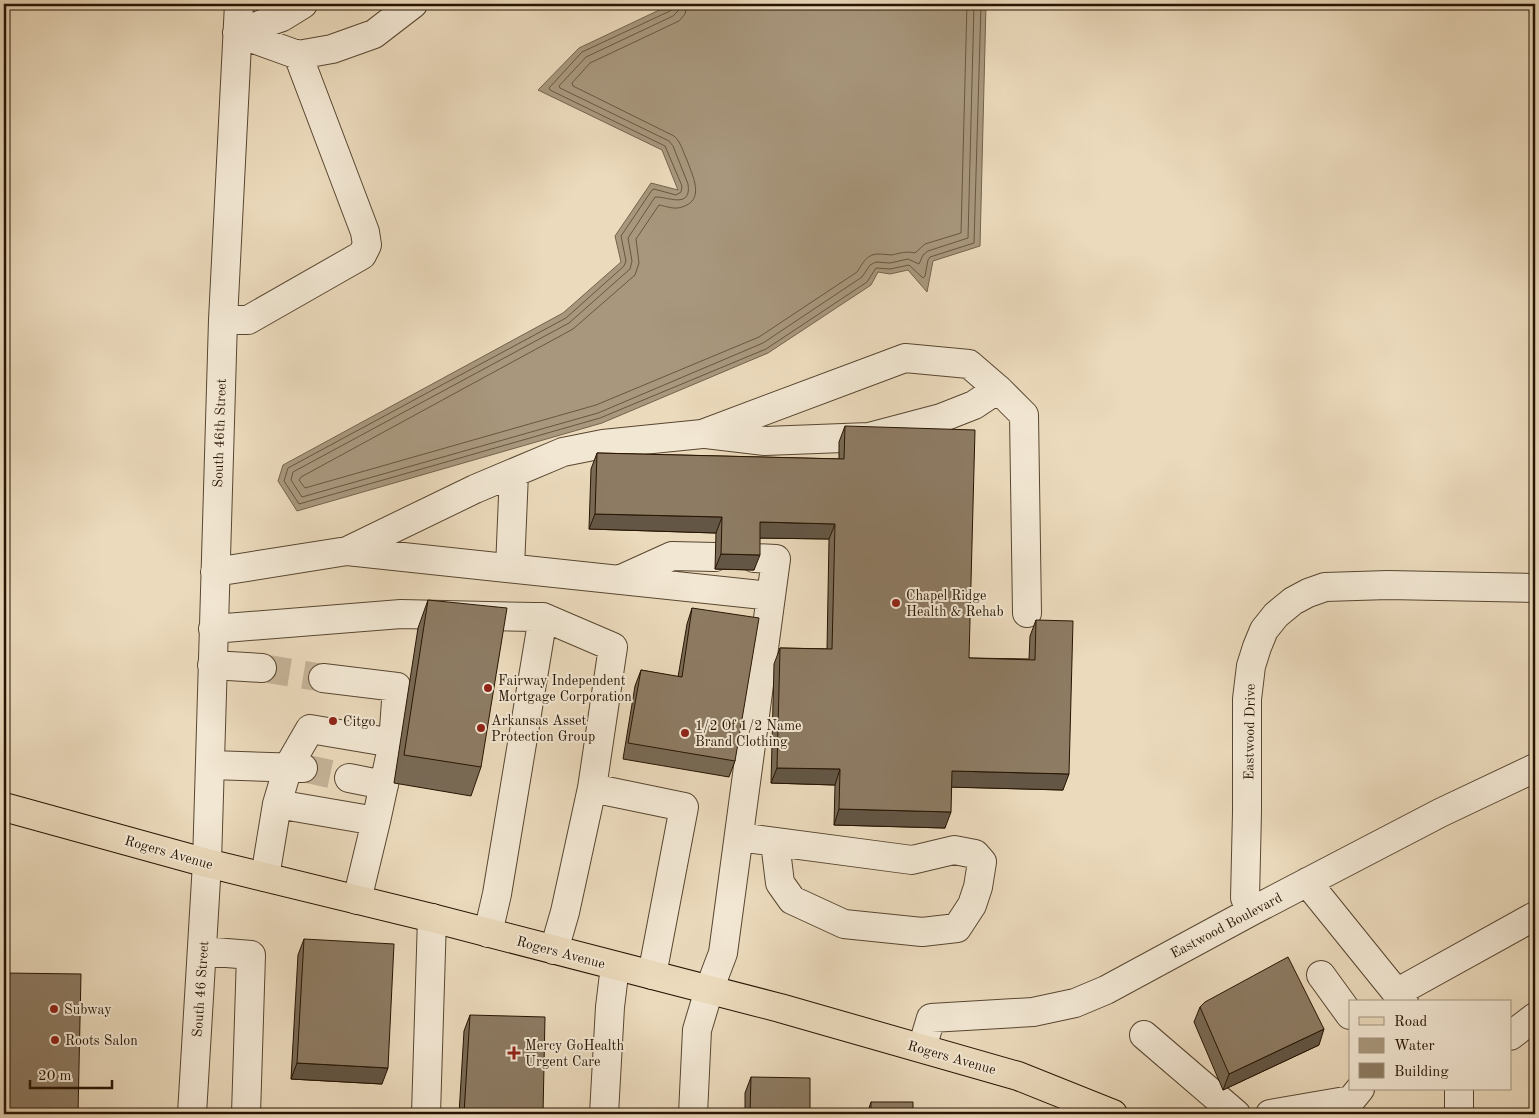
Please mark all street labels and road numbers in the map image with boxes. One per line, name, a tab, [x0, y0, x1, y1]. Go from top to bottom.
street label: South 46th Street	[211, 378, 229, 488]
street label: Eastwood Drive	[1242, 684, 1258, 780]
street label: Rogers Avenue	[123, 834, 214, 872]
street label: Eastwood Boulevard	[1168, 891, 1285, 961]
street label: Rogers Avenue	[515, 934, 607, 972]
street label: South 46 Street	[191, 940, 211, 1038]
street label: Rogers Avenue	[906, 1039, 997, 1077]

